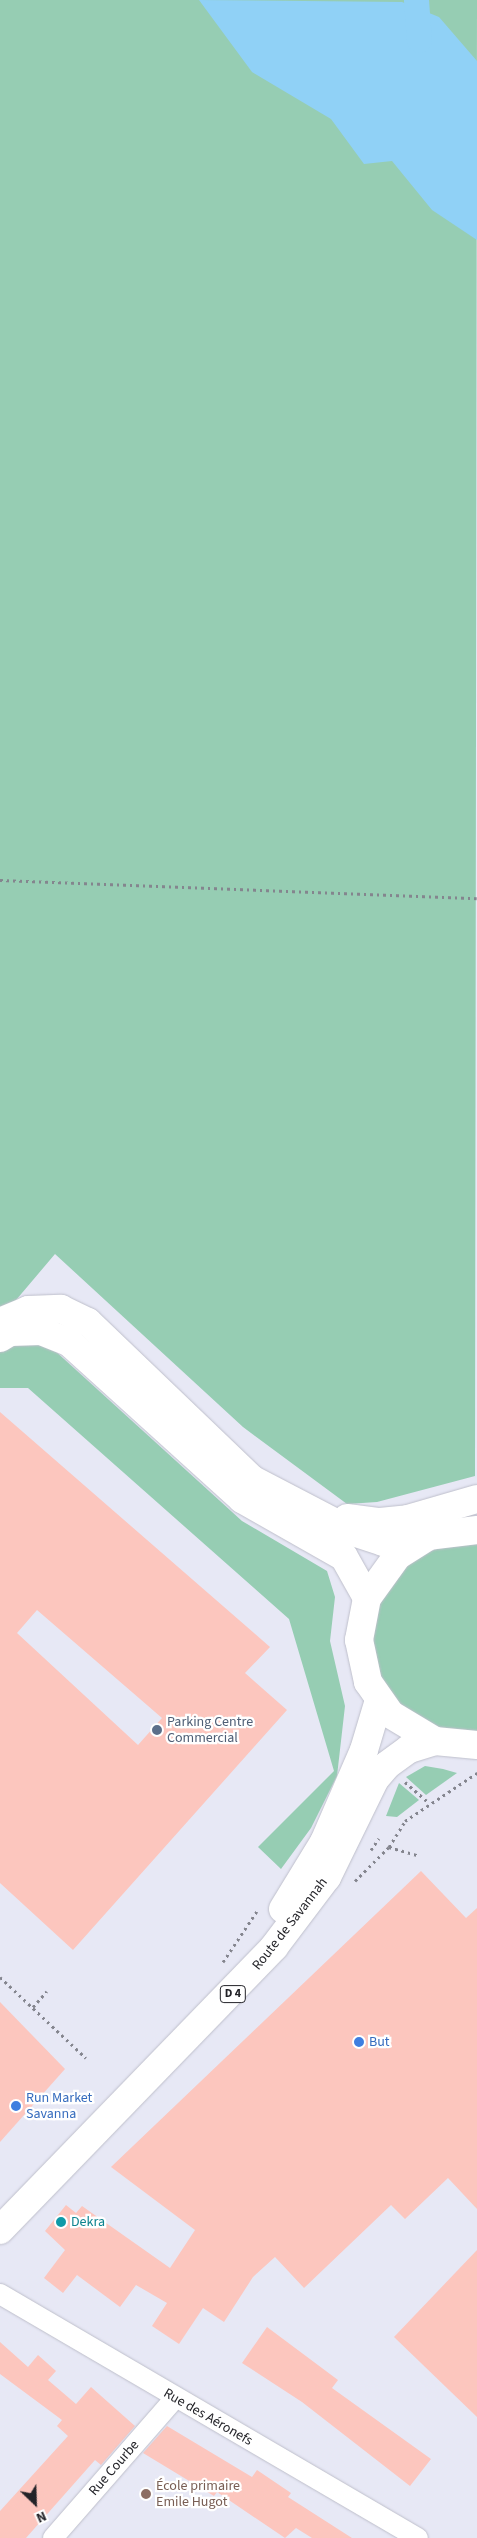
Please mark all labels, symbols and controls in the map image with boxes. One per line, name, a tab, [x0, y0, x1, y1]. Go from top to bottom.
place label: Parking Centre Commercial	[167, 1714, 253, 1746]
marker: Parking Centre Commercial	[151, 1724, 163, 1736]
street label: Route de Savannah	[249, 1874, 331, 1974]
road number: D 4	[219, 1985, 247, 2004]
place label: But	[369, 2034, 390, 2050]
marker: But	[353, 2036, 365, 2048]
place label: Run Market Savanna	[26, 2090, 92, 2122]
marker: Run Market Savanna	[10, 2100, 22, 2112]
place label: Dekra	[71, 2214, 105, 2230]
marker: Dekra	[55, 2216, 67, 2228]
street label: Rue des Aéronefs	[160, 2385, 256, 2449]
street label: Rue Courbe	[85, 2437, 143, 2499]
north arrow	[10, 2478, 60, 2528]
place label: École primaire Emile Hugot	[156, 2478, 240, 2510]
marker: École primaire Emile Hugot	[140, 2488, 152, 2500]
text: N	[33, 2506, 49, 2528]

